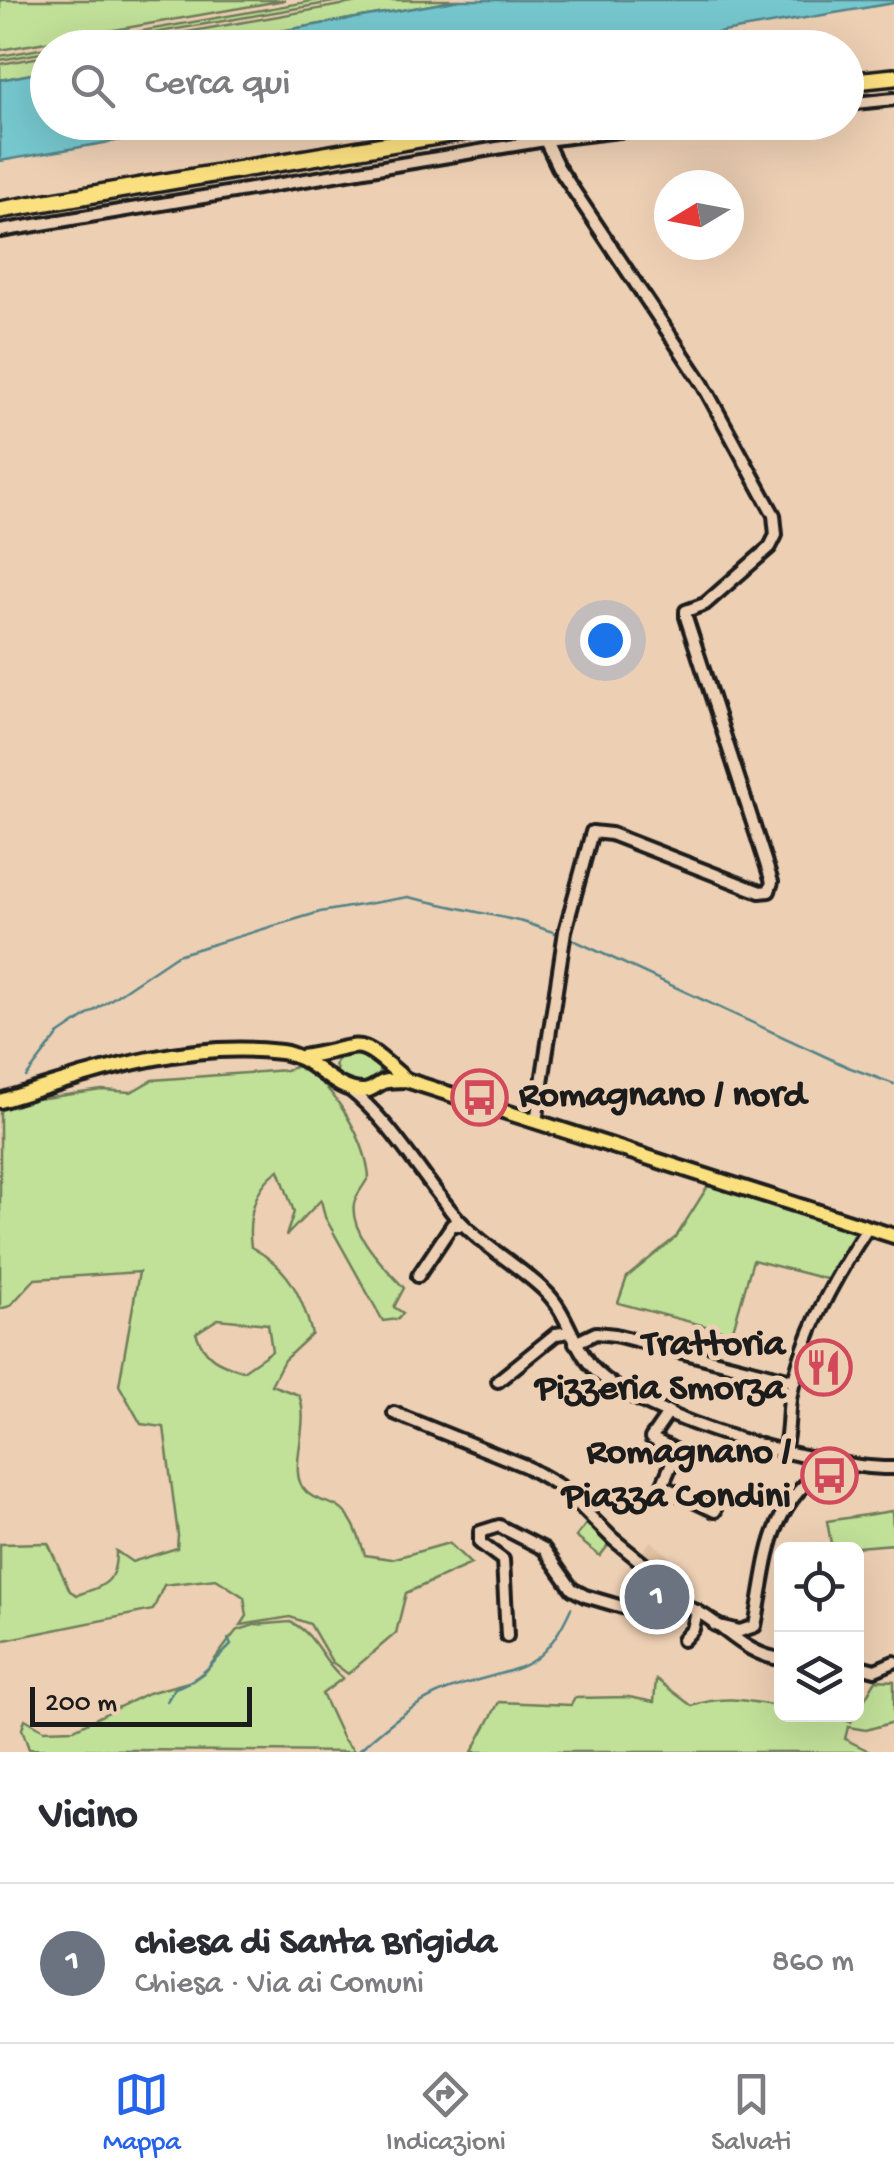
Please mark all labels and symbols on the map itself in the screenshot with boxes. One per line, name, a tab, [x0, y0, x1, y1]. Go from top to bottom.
north arrow	[654, 170, 744, 260]
your location	[580, 615, 631, 666]
bus stop icon: Romagnano / nord	[450, 1067, 510, 1127]
place label: Romagnano / nord	[519, 1075, 810, 1119]
place label: Trattoria Pizzeria Smorza	[533, 1324, 787, 1412]
restaurant icon: Trattoria Pizzeria Smorza	[794, 1338, 854, 1398]
place label: Romagnano / Piazza Condini	[560, 1432, 792, 1520]
bus stop icon: Romagnano / Piazza Condini	[800, 1446, 860, 1506]
pin: 1	[624, 1560, 690, 1634]
scale bar	[30, 1682, 252, 1726]

